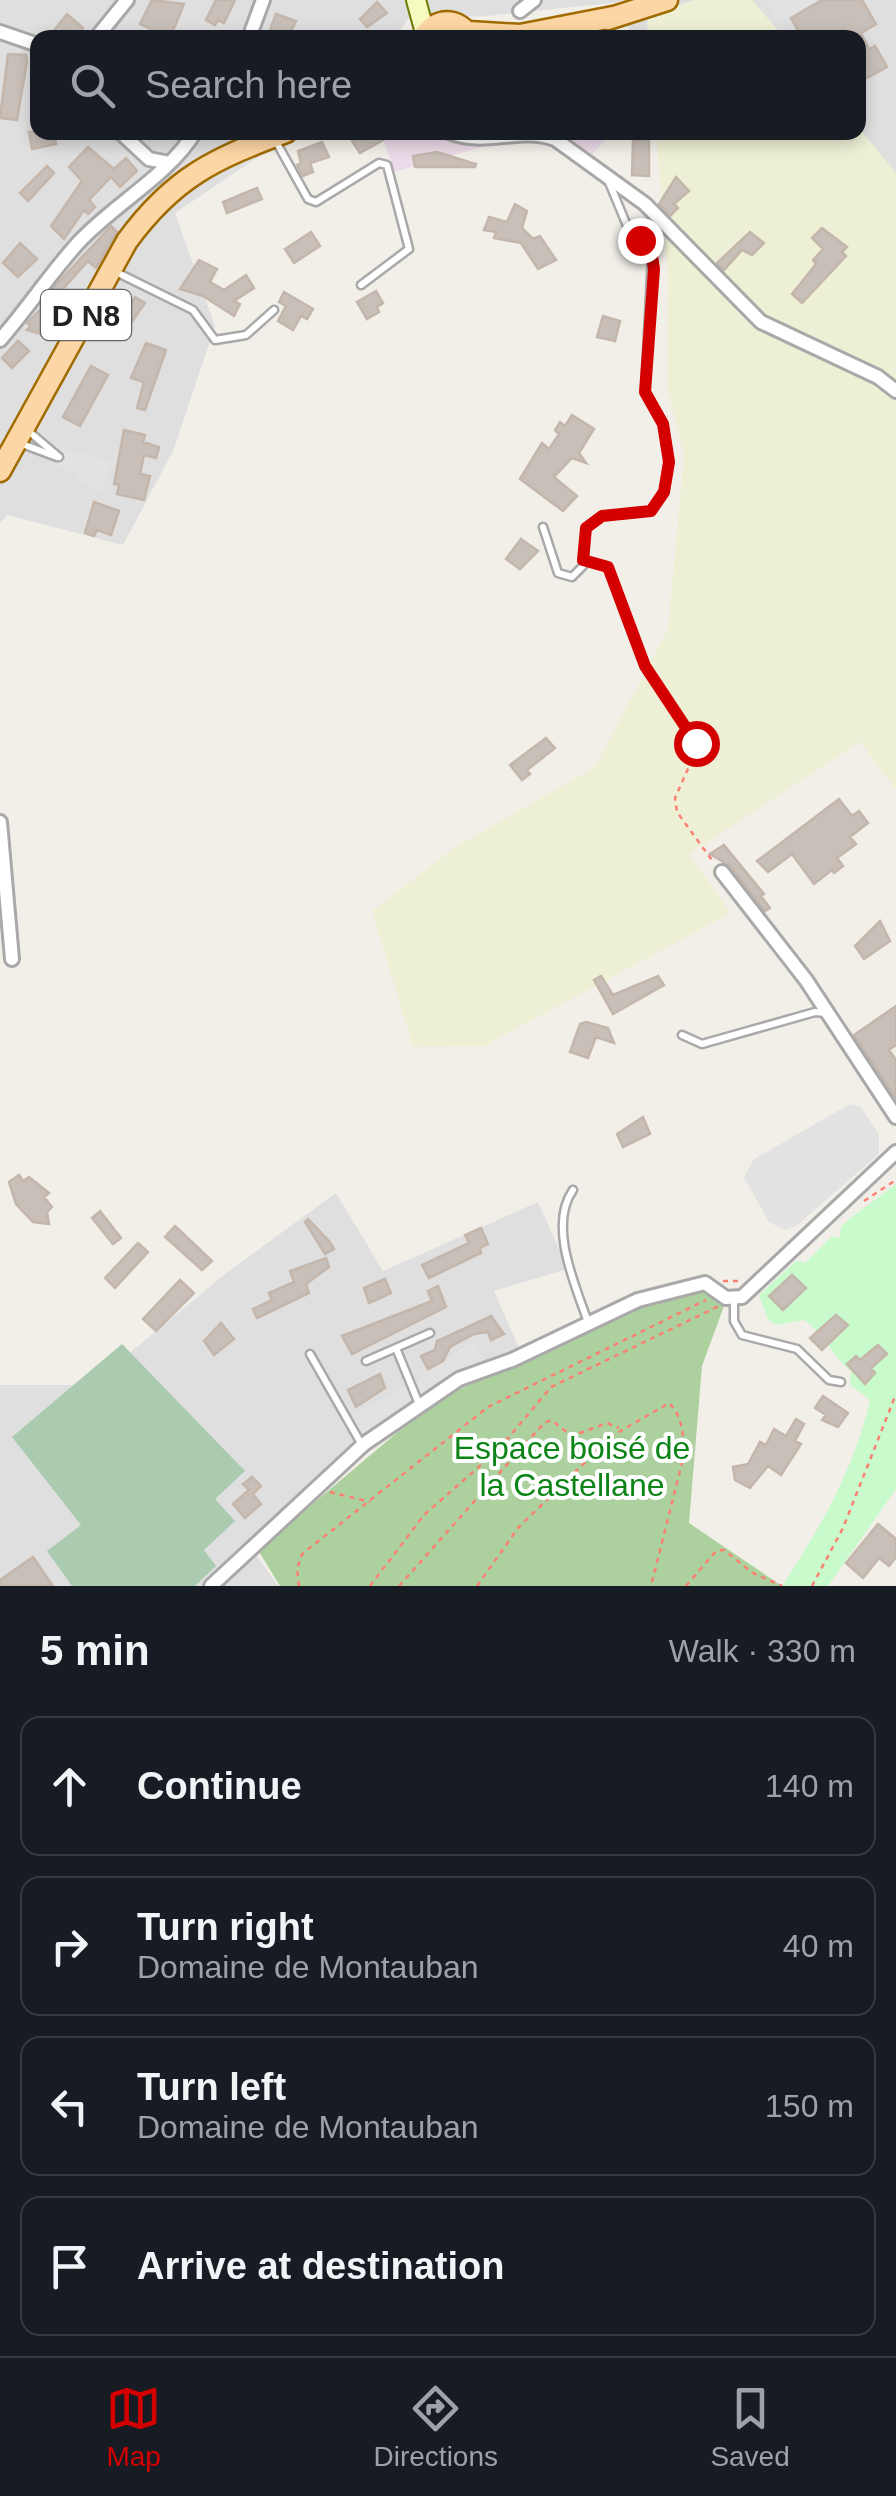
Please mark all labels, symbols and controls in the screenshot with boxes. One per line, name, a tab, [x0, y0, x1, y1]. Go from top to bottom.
search box	[30, 30, 866, 140]
icon: search	[65, 58, 120, 113]
text: Search here	[145, 64, 352, 106]
route end	[618, 218, 664, 264]
road number: D N8	[41, 290, 131, 340]
route start	[674, 721, 720, 767]
park label: Espace boisé de la Castellane	[454, 1430, 690, 1503]
text: 5 min	[40, 1627, 150, 1674]
text: Walk · 330 m	[669, 1633, 856, 1669]
icon: ahead	[42, 1759, 97, 1814]
text: Continue	[137, 1765, 302, 1807]
text: 140 m	[765, 1768, 854, 1804]
text: Turn right	[137, 1906, 314, 1948]
icon: right	[42, 1919, 97, 1974]
text: 40 m	[783, 1928, 854, 1964]
text: Domaine de Montauban	[137, 1949, 479, 1985]
text: Turn left	[137, 2066, 286, 2108]
icon: left	[42, 2079, 97, 2134]
text: 150 m	[765, 2088, 854, 2124]
text: Domaine de Montauban	[137, 2109, 479, 2145]
icon: arrive	[42, 2239, 97, 2294]
text: Arrive at destination	[137, 2245, 504, 2287]
tab: Map	[106, 2381, 161, 2473]
tab: Directions	[374, 2381, 498, 2473]
tab: Saved	[710, 2381, 790, 2473]

